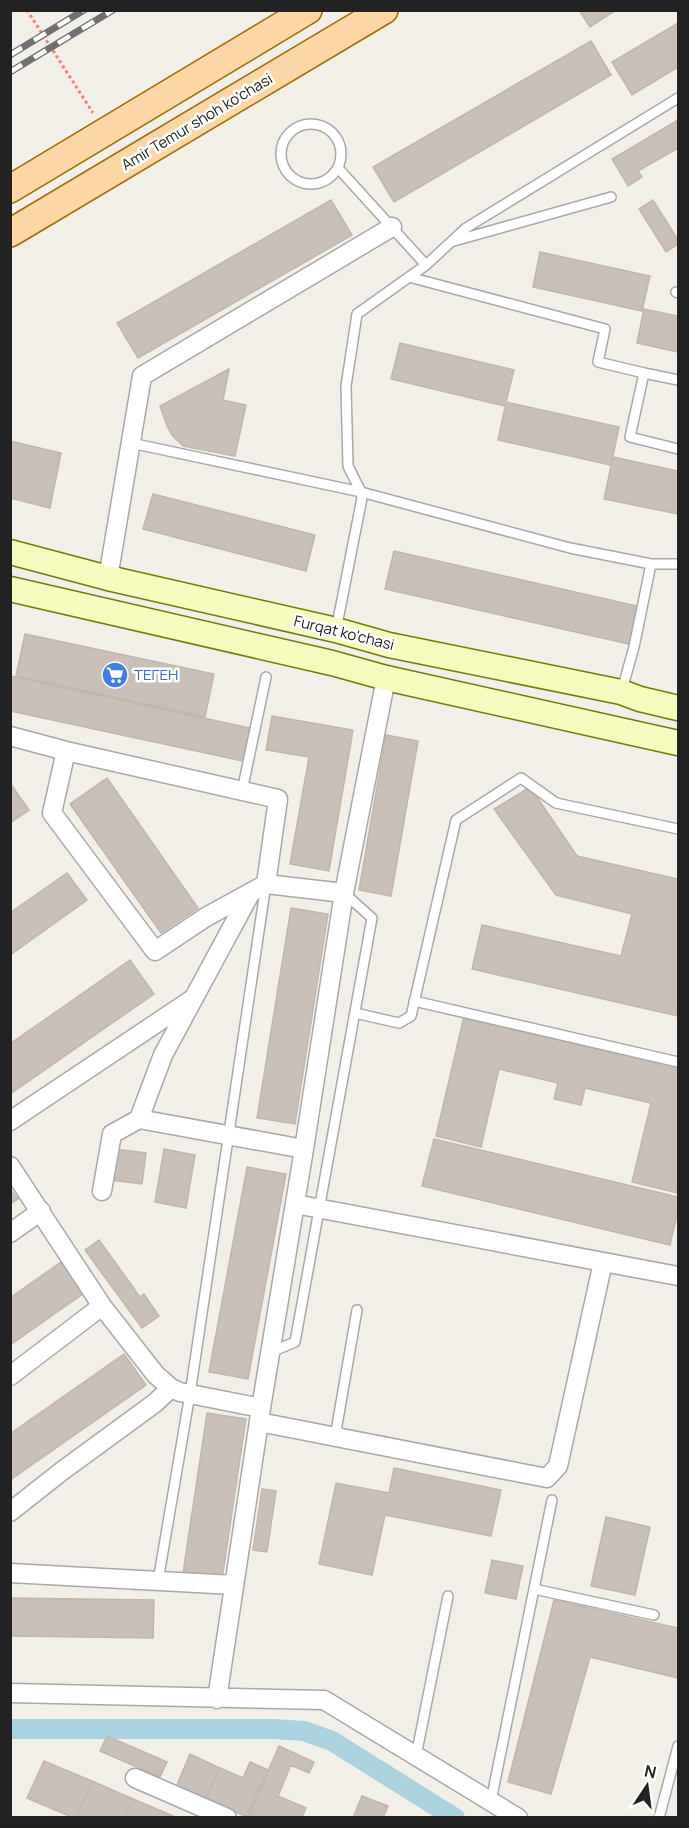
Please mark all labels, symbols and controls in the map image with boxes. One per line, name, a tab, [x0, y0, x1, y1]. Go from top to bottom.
street label: Amir Temur shoh ko'chasi	[117, 68, 276, 175]
street label: Furqat ko'chasi	[292, 610, 397, 655]
supermarket icon: ТЕГЕН	[100, 660, 130, 690]
place label: ТЕГЕН	[134, 664, 178, 685]
north arrow	[617, 1756, 677, 1816]
text: N	[642, 1759, 658, 1783]

